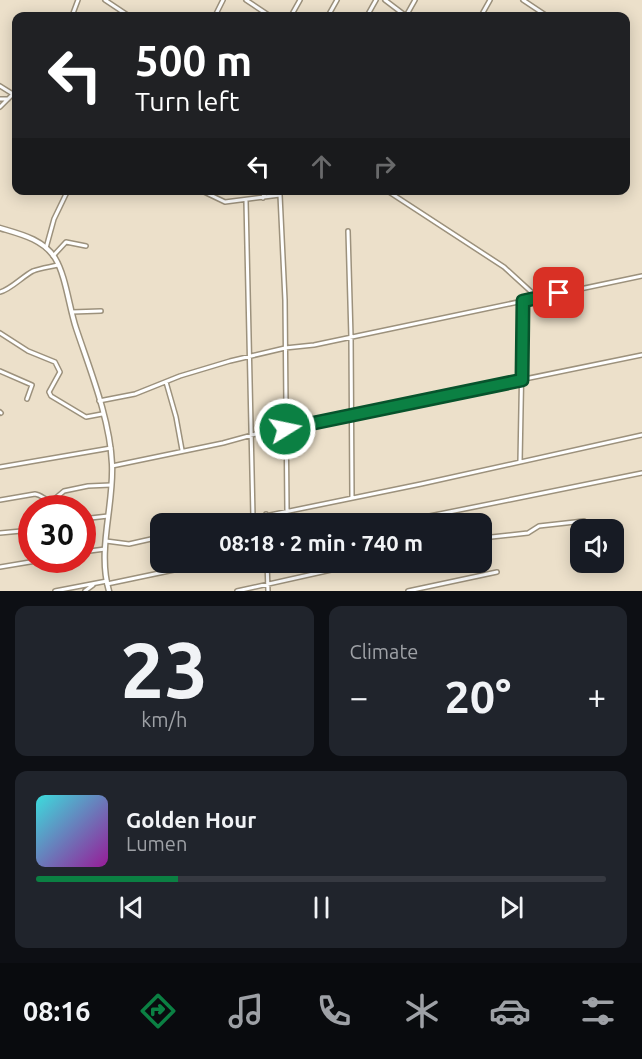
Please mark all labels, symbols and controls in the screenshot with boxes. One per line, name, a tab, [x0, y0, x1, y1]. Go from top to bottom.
icon: left	[36, 36, 114, 114]
text: 500 m	[135, 37, 252, 84]
text: Turn left	[135, 86, 239, 116]
icon: left	[242, 150, 275, 183]
icon: ahead	[305, 150, 338, 183]
icon: right	[368, 150, 401, 183]
pin	[533, 267, 584, 318]
icon: arrive	[542, 276, 575, 309]
position arrow	[253, 397, 317, 461]
speed limit sign: 30	[18, 495, 96, 573]
map controls	[570, 519, 624, 573]
button: sound	[570, 519, 624, 573]
text: 08:18 · 2 min · 740 m	[219, 530, 423, 555]
text: 23	[120, 625, 208, 713]
text: Climate	[350, 640, 418, 663]
text: 20°	[444, 671, 511, 722]
text: −	[350, 678, 368, 715]
text: +	[587, 678, 606, 715]
text: km/h	[141, 708, 187, 731]
text: Golden Hour	[126, 807, 256, 832]
text: Lumen	[126, 832, 187, 855]
icon: previous	[115, 891, 148, 924]
icon: pause	[305, 891, 338, 924]
icon: next	[495, 891, 528, 924]
icon: directions	[137, 990, 179, 1032]
icon: music	[225, 990, 267, 1032]
icon: phone	[313, 990, 355, 1032]
icon: climate	[401, 990, 443, 1032]
icon: car	[489, 990, 531, 1032]
icon: filters	[577, 990, 619, 1032]
text: 08:16	[23, 996, 91, 1026]

